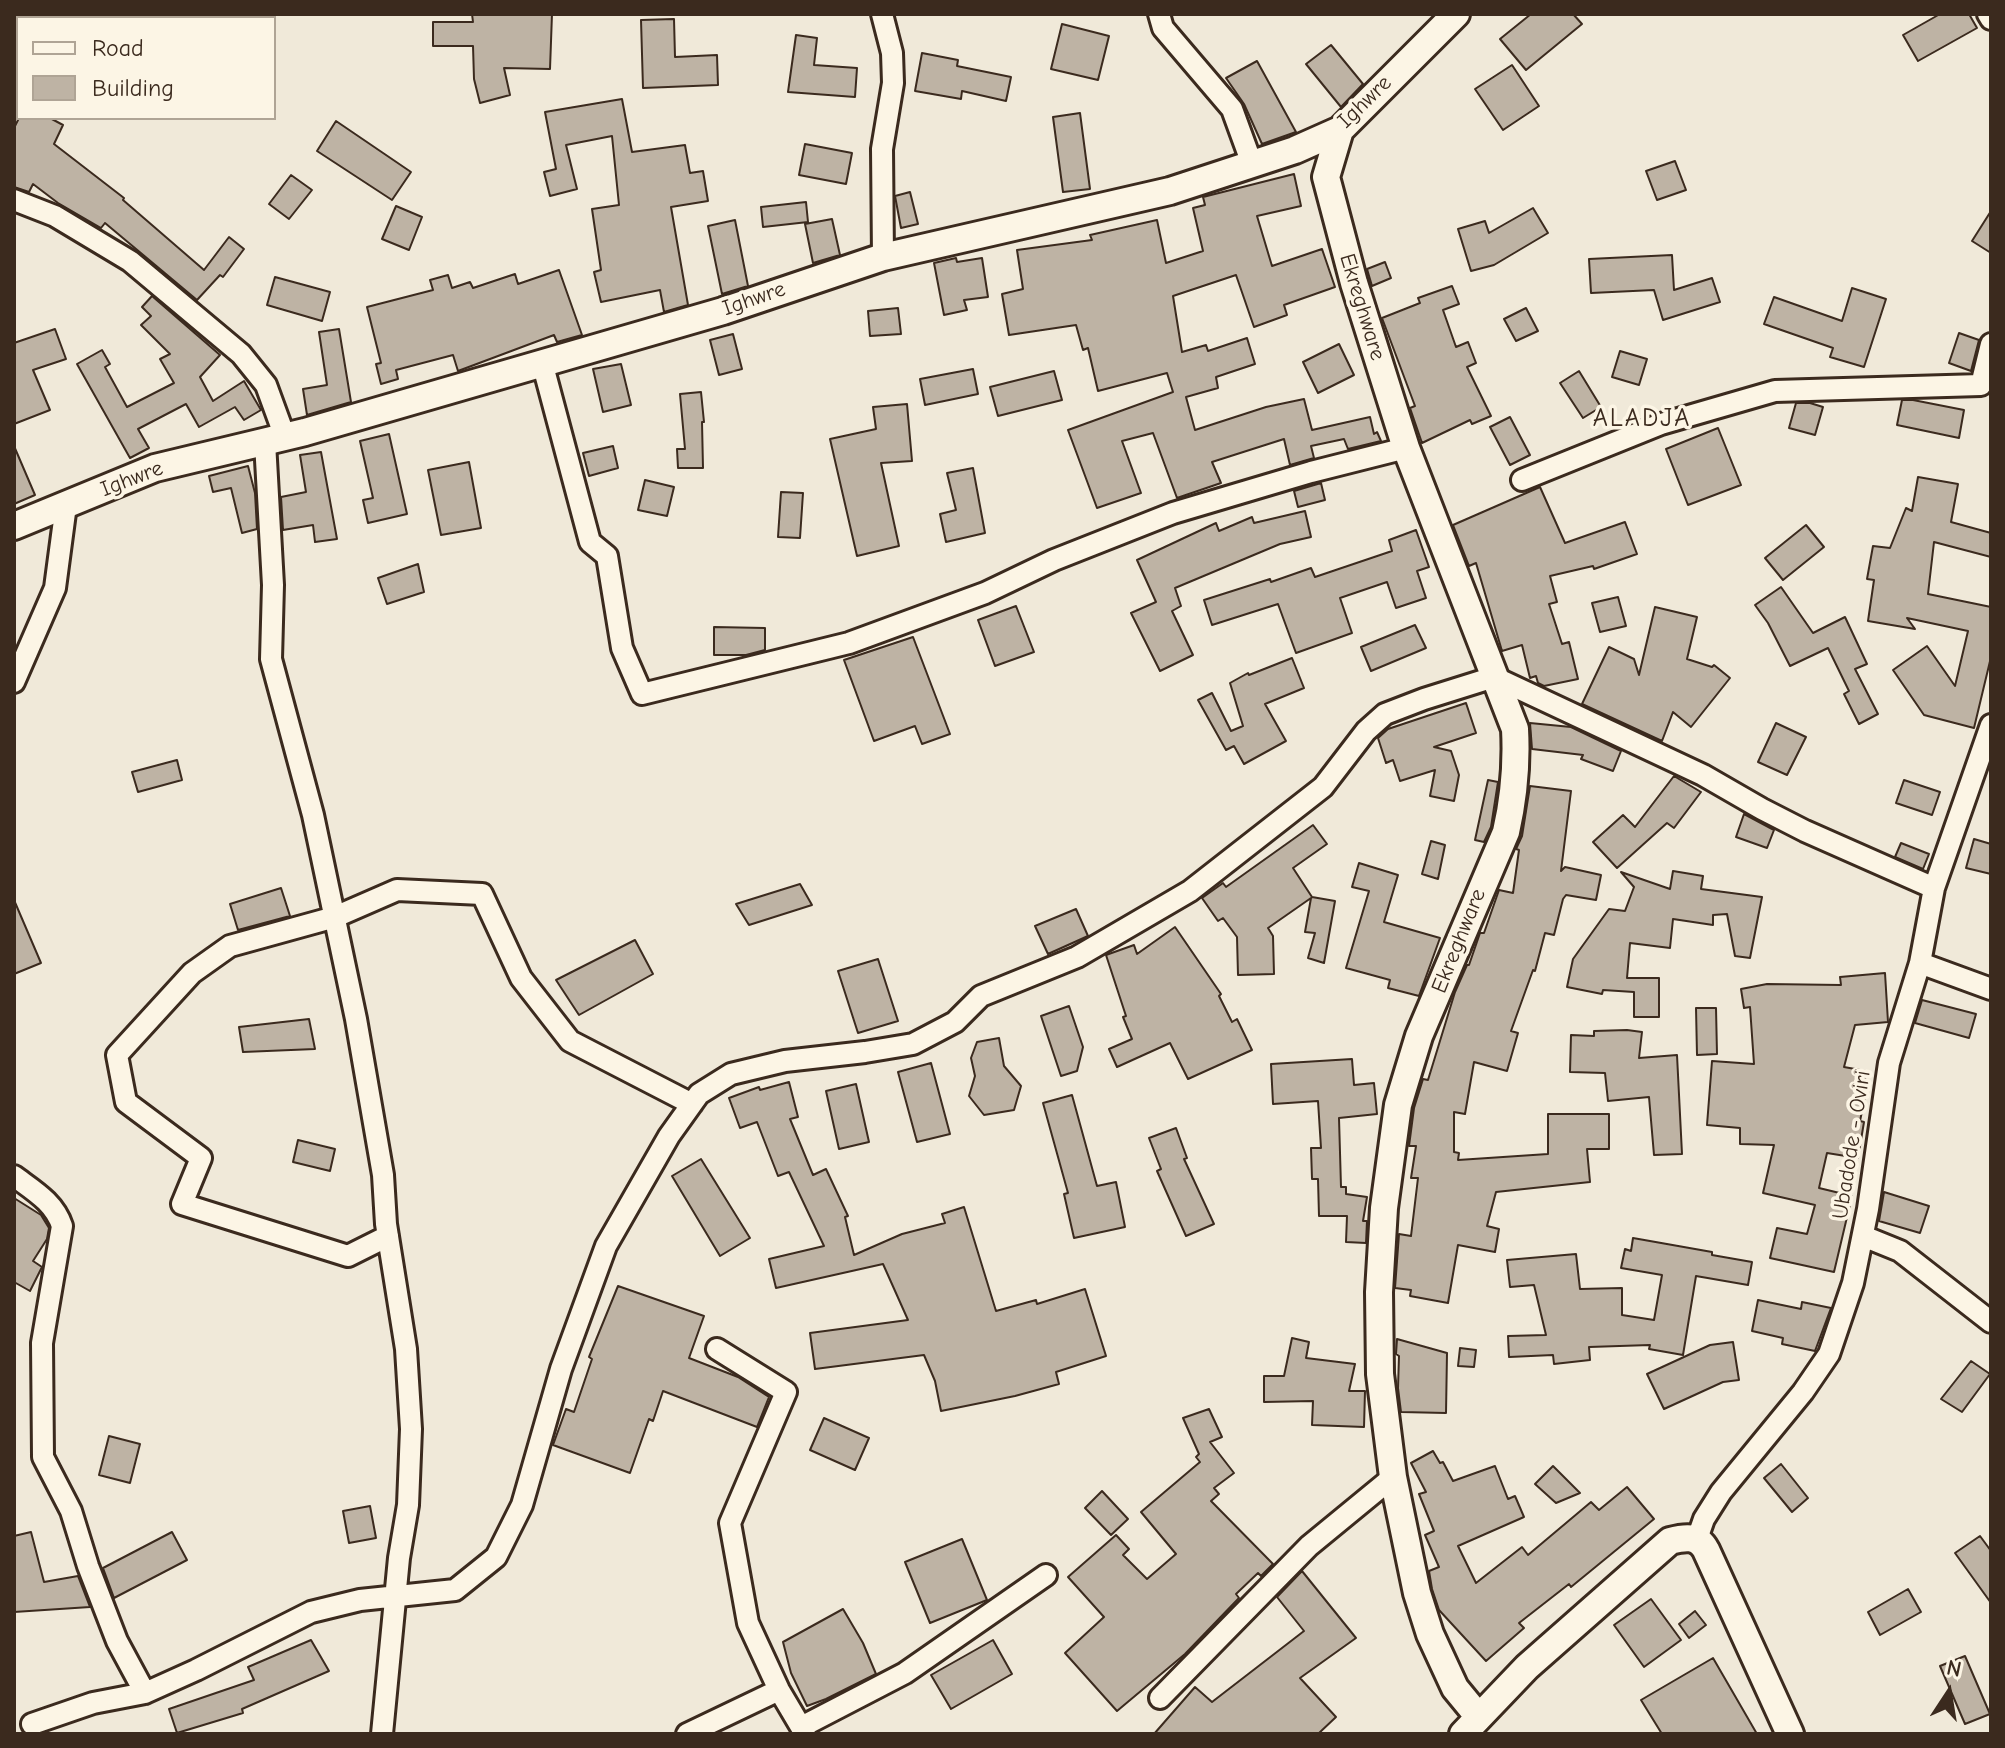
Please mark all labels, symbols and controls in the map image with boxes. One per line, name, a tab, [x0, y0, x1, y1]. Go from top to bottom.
legend	[16, 16, 276, 120]
text: Road	[92, 34, 144, 62]
street label: Ighwre	[1333, 70, 1397, 134]
text: Building	[92, 74, 174, 102]
street label: Ekreghware	[1333, 250, 1391, 364]
street label: Ighwre	[719, 276, 789, 322]
district label: ALADJA	[1593, 403, 1691, 435]
street label: Ighwre	[97, 455, 167, 503]
street label: Ekreghware	[1426, 885, 1492, 997]
street label: Ubadode - Oviri	[1827, 1069, 1877, 1221]
north arrow	[1909, 1652, 1989, 1732]
text: N	[1944, 1654, 1964, 1683]

